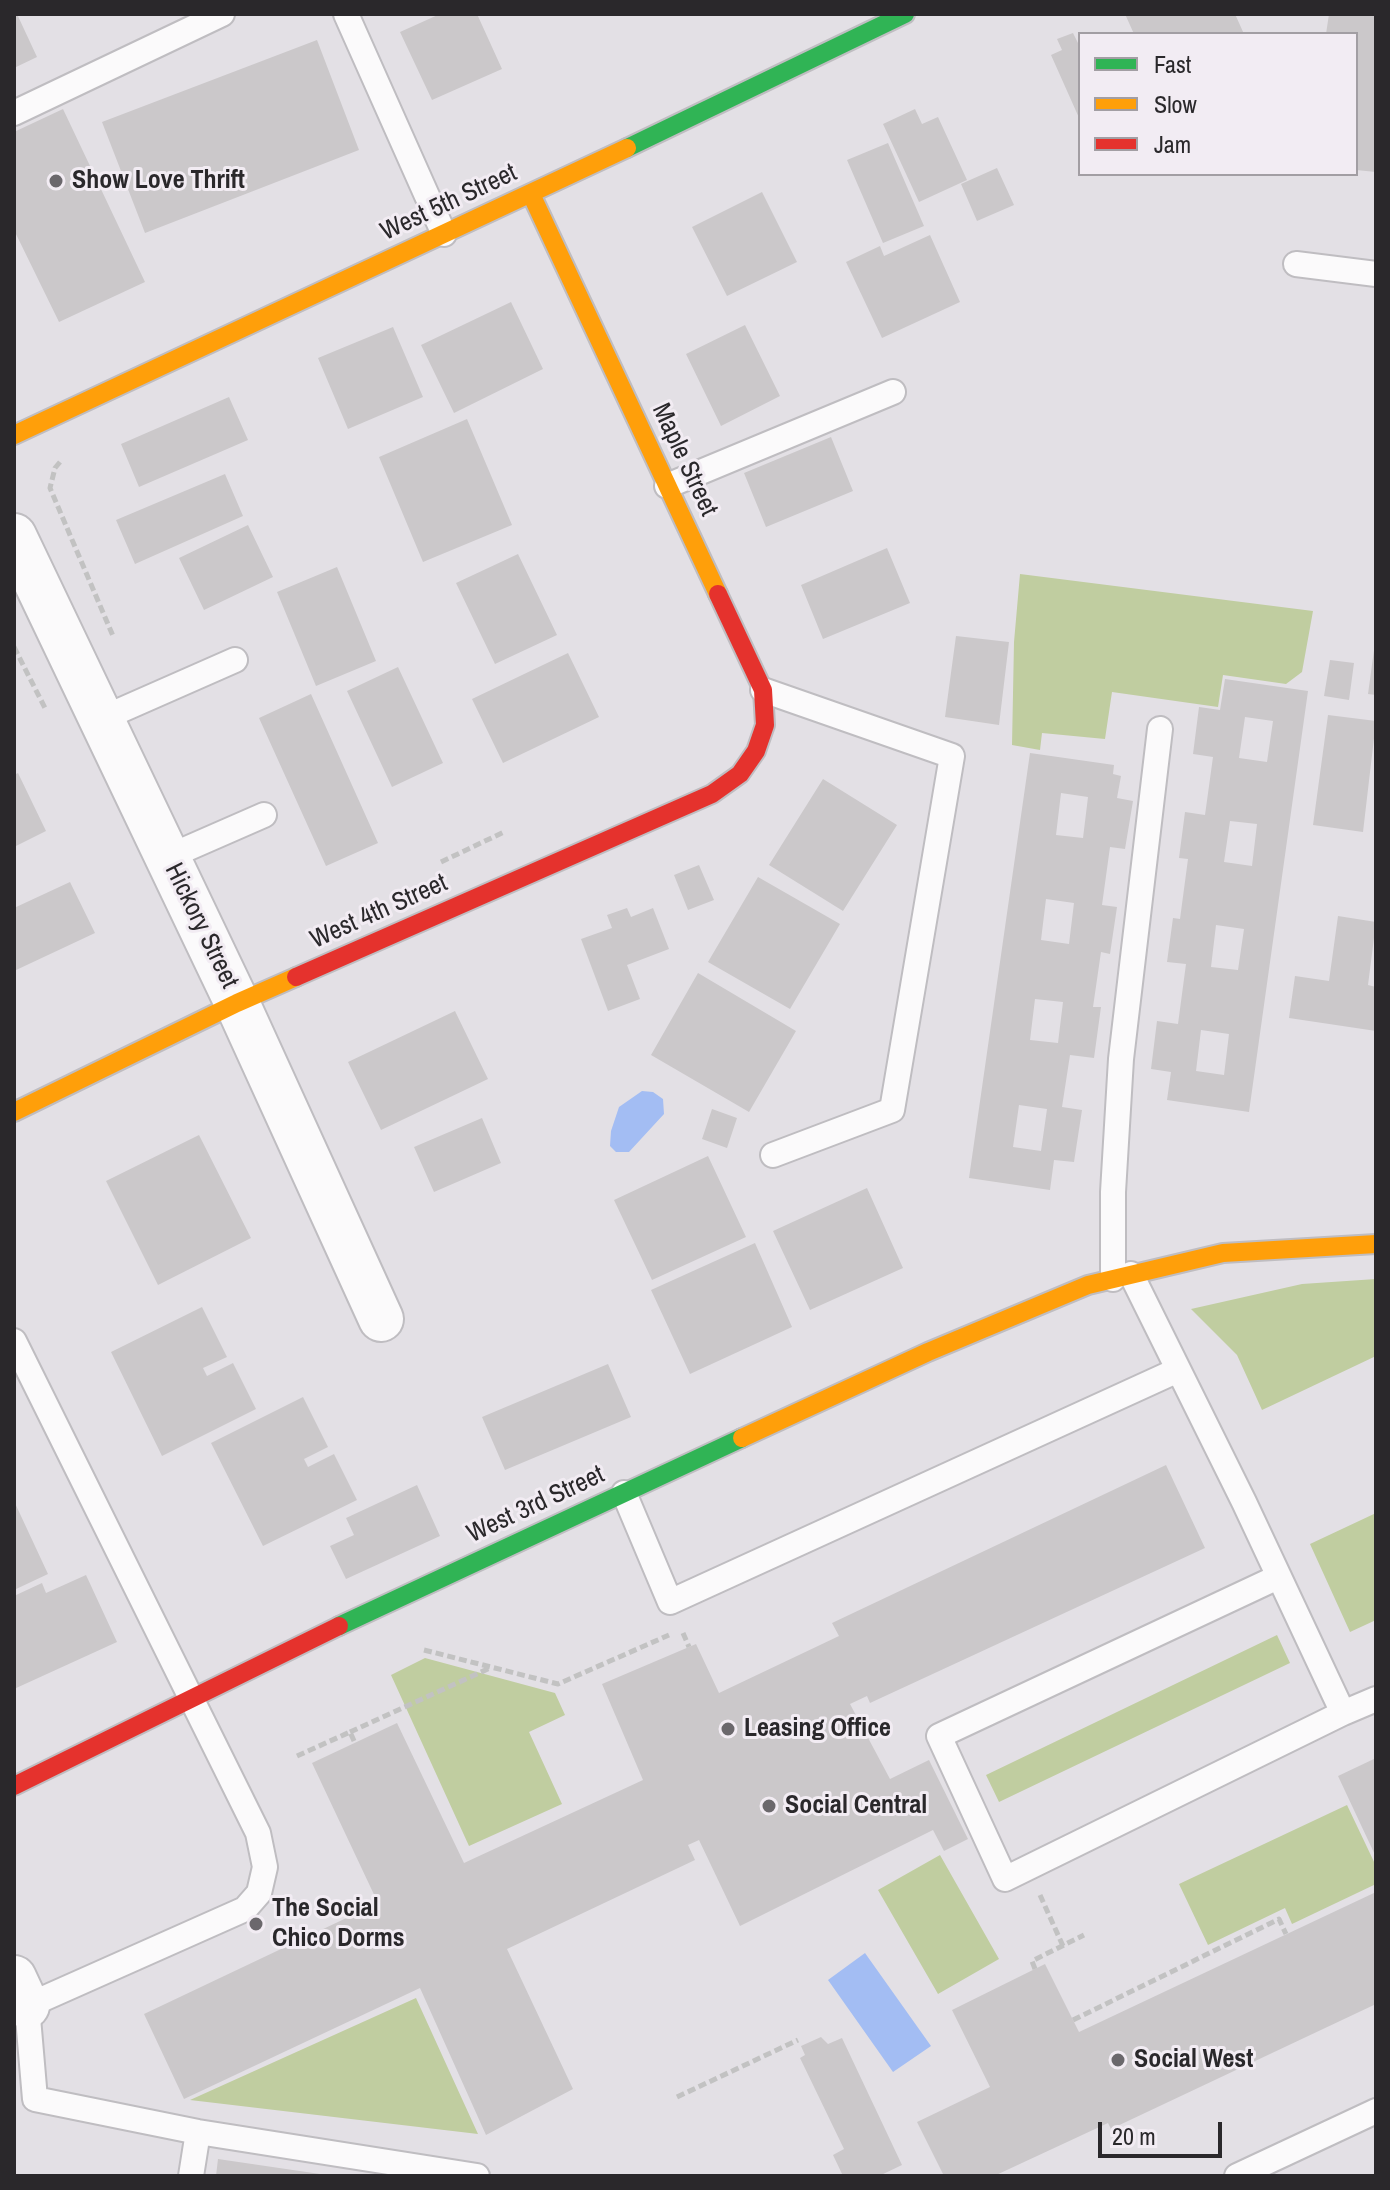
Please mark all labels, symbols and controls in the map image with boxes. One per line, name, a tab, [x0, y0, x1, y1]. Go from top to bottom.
legend	[1078, 32, 1358, 176]
text: Fast	[1154, 48, 1191, 80]
text: Slow	[1154, 88, 1197, 120]
text: Jam	[1154, 128, 1191, 160]
street label: West 5th Street	[376, 158, 522, 248]
place label: Show Love Thrift	[72, 165, 245, 197]
marker: Show Love Thrift	[47, 172, 65, 190]
street label: Maple Street	[644, 399, 724, 521]
street label: Hickory Street	[157, 858, 245, 994]
street label: West 4th Street	[306, 868, 452, 956]
street label: West 3rd Street	[462, 1460, 610, 1550]
place label: Leasing Office	[744, 1713, 891, 1745]
marker: Leasing Office	[719, 1720, 737, 1738]
place label: Social Central	[785, 1790, 927, 1822]
marker: Social Central	[760, 1797, 778, 1815]
place label: The Social Chico Dorms	[272, 1893, 405, 1954]
marker: The Social Chico Dorms	[247, 1915, 265, 1933]
place label: Social West	[1134, 2044, 1253, 2076]
marker: Social West	[1109, 2051, 1127, 2069]
scale bar	[1102, 2106, 1226, 2156]
text: 20 m	[1112, 2120, 1156, 2152]

